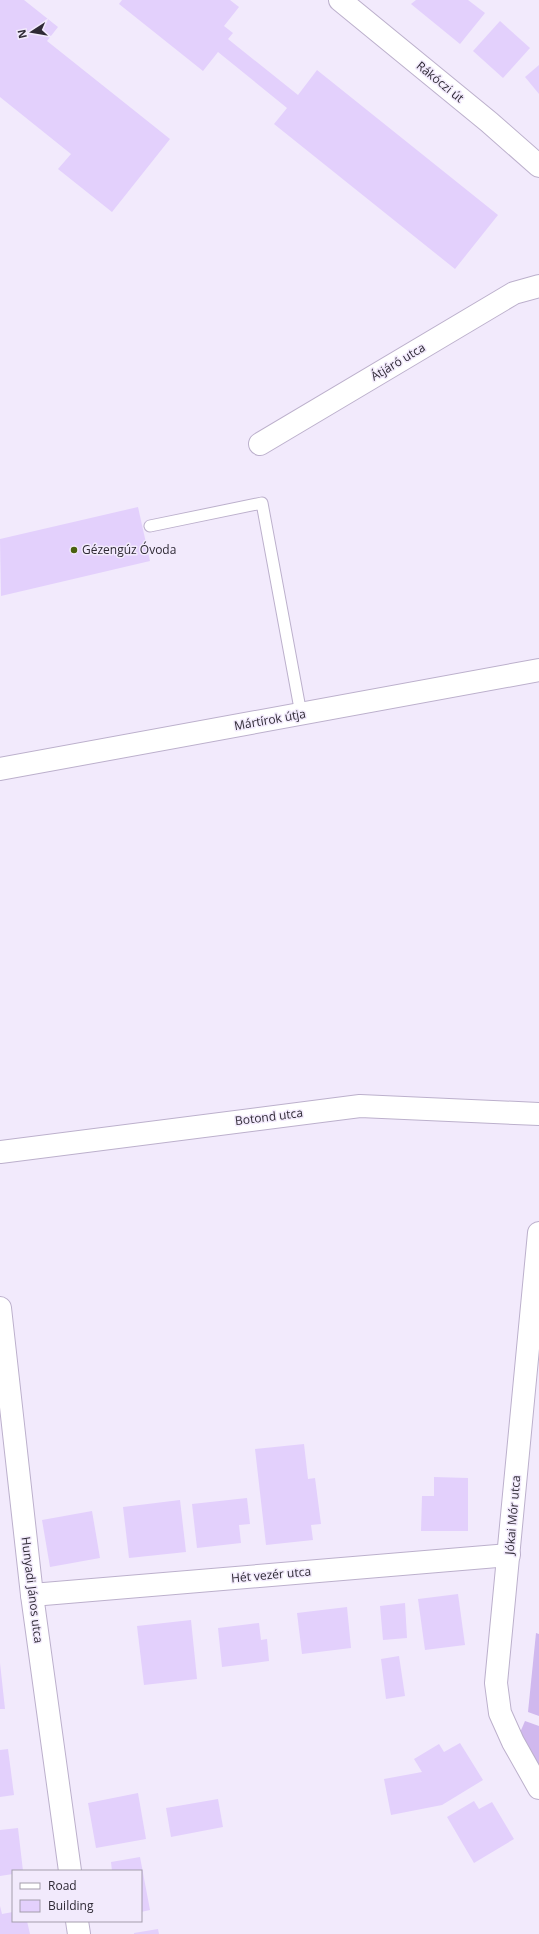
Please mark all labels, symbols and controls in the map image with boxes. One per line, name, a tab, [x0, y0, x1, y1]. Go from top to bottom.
north arrow	[12, 12, 52, 52]
text: N	[13, 28, 30, 40]
street label: Rákóczi út	[413, 57, 468, 106]
street label: Átjáró utca	[367, 339, 428, 385]
place label: Gézengúz Óvoda	[82, 541, 176, 558]
marker: Gézengúz Óvoda	[69, 545, 79, 555]
street label: Mártírok útja	[233, 705, 307, 734]
street label: Botond utca	[234, 1104, 304, 1129]
street label: Jókai Mór utca	[500, 1475, 524, 1556]
street label: Hunyadi János utca	[18, 1536, 47, 1644]
street label: Hét vezér utca	[230, 1563, 312, 1586]
legend	[12, 1870, 142, 1922]
text: Road	[48, 1877, 77, 1894]
text: Building	[48, 1897, 94, 1914]

